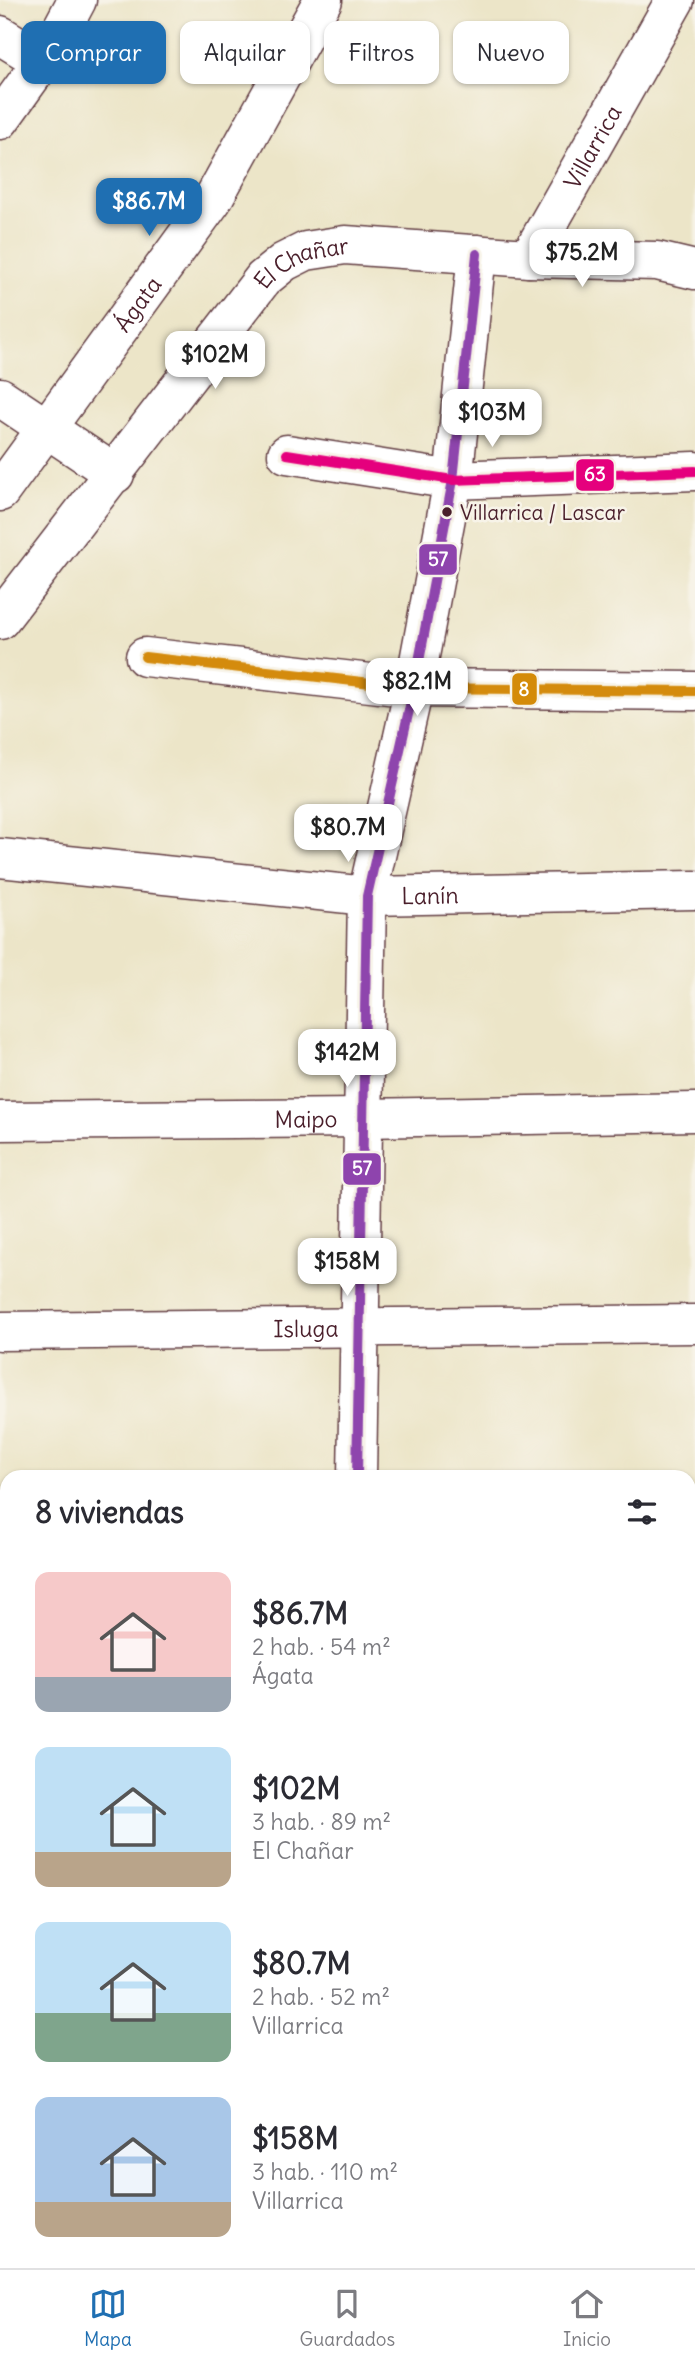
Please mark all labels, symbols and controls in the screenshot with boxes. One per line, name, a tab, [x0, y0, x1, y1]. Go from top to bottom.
chip: Comprar	[21, 21, 166, 84]
chip: Alquilar	[180, 21, 310, 84]
chip: Filtros	[324, 21, 439, 84]
chip: Nuevo	[453, 21, 569, 84]
street label: Villarrica	[557, 100, 627, 194]
pin: $86.7M	[92, 178, 206, 238]
text: $86.7M	[112, 186, 186, 215]
street label: El Chañar	[247, 230, 351, 294]
pin: $75.2M	[525, 230, 639, 289]
text: $75.2M	[545, 237, 619, 266]
street label: Ágata	[107, 270, 167, 337]
pin: $102M	[166, 332, 264, 391]
text: $102M	[181, 339, 249, 368]
pin: $103M	[443, 390, 541, 449]
text: $103M	[458, 397, 526, 426]
line badge: 63	[575, 458, 615, 492]
text: 63	[584, 462, 606, 486]
place label: Villarrica / Lascar	[460, 499, 626, 526]
marker: Villarrica / Lascar	[440, 505, 454, 519]
line badge: 57	[418, 543, 458, 576]
text: 57	[428, 547, 449, 571]
pin: $82.1M	[360, 658, 474, 718]
text: $82.1M	[382, 666, 452, 695]
line badge: 8	[511, 672, 538, 706]
text: 8	[519, 677, 530, 701]
pin: $80.7M	[291, 804, 405, 864]
text: $80.7M	[310, 812, 386, 841]
street label: Lanín	[401, 880, 459, 910]
pin: $142M	[298, 1030, 396, 1089]
text: $142M	[314, 1037, 380, 1066]
street label: Maipo	[274, 1104, 338, 1133]
line badge: 57	[342, 1152, 382, 1186]
text: 57	[352, 1156, 373, 1180]
pin: $158M	[298, 1238, 396, 1298]
text: $158M	[314, 1246, 380, 1275]
street label: Isluga	[273, 1313, 339, 1343]
text: 8 viviendas	[35, 1493, 184, 1531]
icon: filters	[623, 1493, 661, 1531]
text: $86.7M	[252, 1594, 348, 1632]
icon: home	[91, 1600, 175, 1684]
text: 2 hab. · 54 m²	[252, 1632, 391, 1661]
text: Ágata	[252, 1661, 314, 1690]
text: $102M	[252, 1769, 341, 1807]
icon: home	[91, 1775, 175, 1859]
text: 3 hab. · 89 m²	[252, 1807, 391, 1836]
text: El Chañar	[252, 1836, 354, 1865]
text: $80.7M	[252, 1944, 351, 1982]
icon: home	[91, 1950, 175, 2034]
text: 2 hab. · 52 m²	[252, 1982, 390, 2011]
text: Villarrica	[252, 2011, 344, 2040]
text: $158M	[252, 2119, 339, 2157]
icon: home	[91, 2125, 175, 2209]
text: 3 hab. · 110 m²	[252, 2157, 398, 2186]
text: Villarrica	[252, 2186, 344, 2215]
tab: Mapa	[84, 2285, 132, 2351]
tab: Guardados	[300, 2285, 395, 2351]
tab: Inicio	[563, 2285, 611, 2351]

